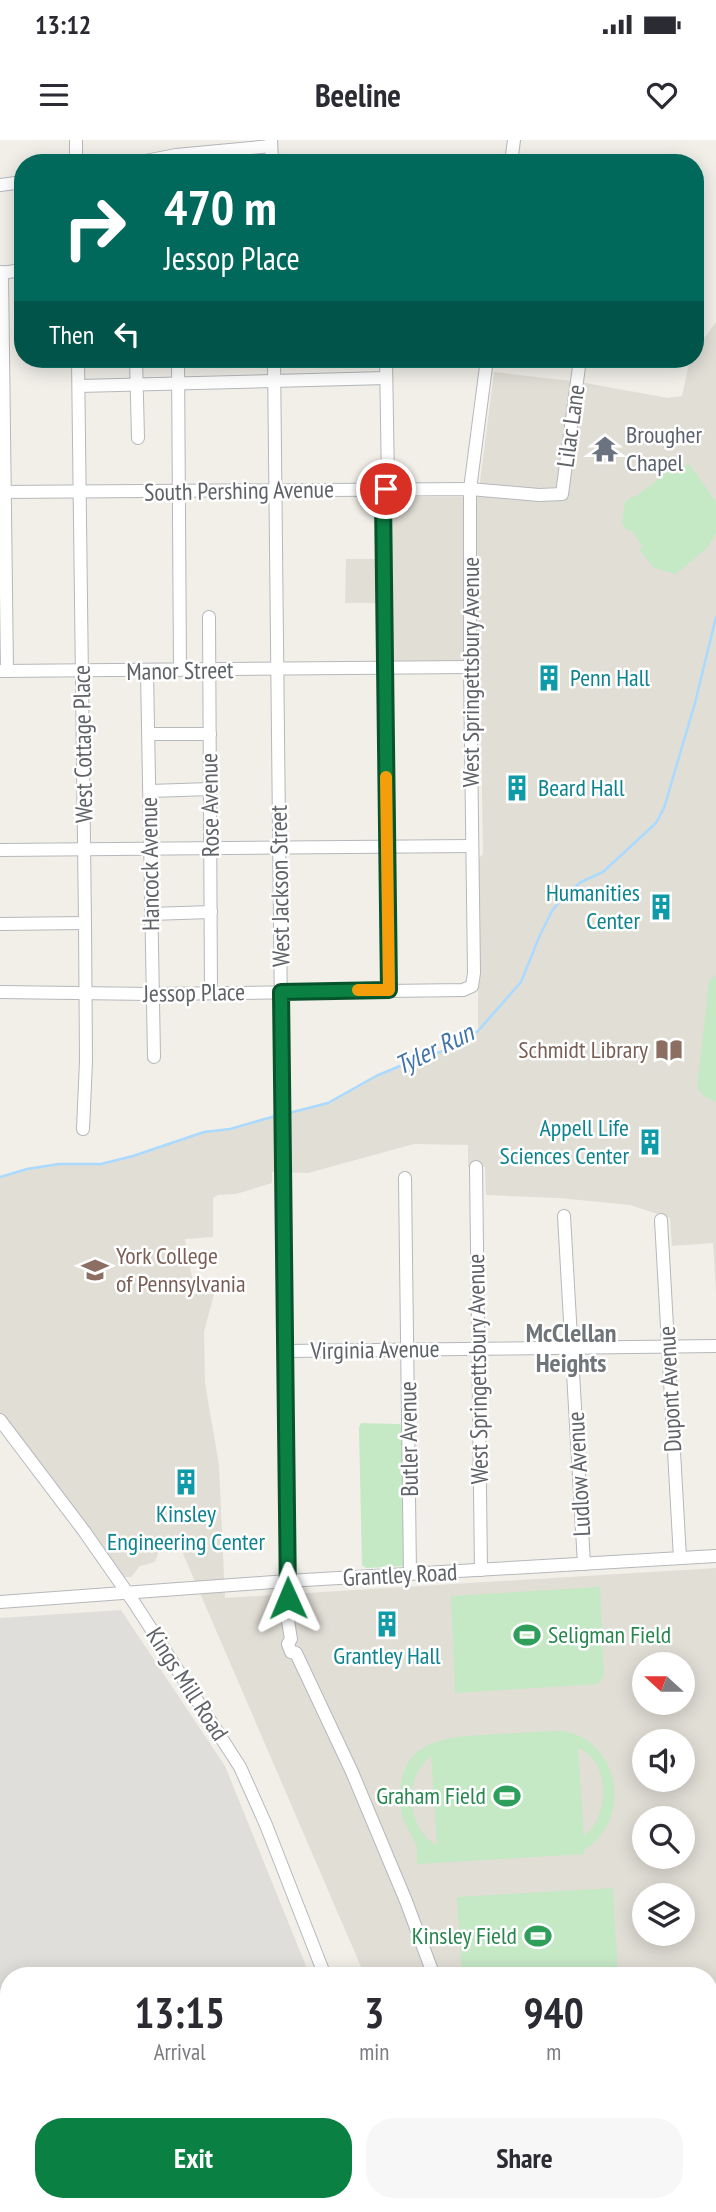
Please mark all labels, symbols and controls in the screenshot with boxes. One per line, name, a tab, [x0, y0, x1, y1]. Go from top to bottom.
text: 13:12	[35, 8, 91, 41]
text: Beeline	[315, 74, 401, 116]
icon: menu	[35, 76, 73, 114]
icon: heart	[643, 76, 681, 114]
text: 470 m	[164, 175, 277, 239]
icon: right	[49, 182, 140, 273]
text: Jessop Place	[164, 237, 300, 279]
icon: left	[108, 315, 146, 353]
text: Then	[49, 318, 94, 351]
street label: Lilac Lane	[549, 383, 592, 469]
place label: Brougher Chapel	[626, 419, 703, 478]
temple icon: Brougher Chapel	[590, 434, 620, 464]
pin	[356, 459, 416, 519]
icon: arrive	[367, 470, 405, 508]
street label: South Pershing Avenue	[144, 473, 334, 508]
street label: West Springettsbury Avenue	[455, 557, 486, 787]
street label: Manor Street	[126, 654, 234, 687]
place label: Penn Hall	[570, 662, 650, 693]
building icon: Penn Hall	[534, 663, 564, 693]
street label: West Cottage Place	[66, 665, 99, 823]
street label: Rose Avenue	[193, 753, 226, 857]
place label: Beard Hall	[538, 772, 625, 803]
building icon: Beard Hall	[502, 773, 532, 803]
street label: Hancock Avenue	[133, 797, 166, 931]
street label: West Jackson Street	[263, 804, 296, 967]
place label: Humanities Center	[546, 877, 640, 936]
building icon: Humanities Center	[646, 892, 676, 922]
street label: Jessop Place	[142, 976, 245, 1009]
water label: Tyler Run	[389, 1015, 480, 1082]
place label: Schmidt Library	[518, 1034, 648, 1065]
library icon: Schmidt Library	[654, 1035, 684, 1065]
place label: Appell Life Sciences Center	[500, 1112, 629, 1171]
building icon: Appell Life Sciences Center	[635, 1127, 665, 1157]
place label: York College of Pennsylvania	[116, 1240, 245, 1299]
street label: West Springettsbury Avenue	[460, 1254, 495, 1485]
school or university icon: York College of Pennsylvania	[80, 1255, 110, 1285]
district label: McClellan Heights	[526, 1316, 616, 1379]
street label: Dupont Avenue	[651, 1325, 688, 1453]
street label: Virginia Avenue	[309, 1333, 440, 1366]
street label: Butler Avenue	[392, 1381, 425, 1497]
street label: Ludlow Avenue	[560, 1411, 597, 1537]
building icon: Kinsley Engineering Center	[171, 1467, 201, 1497]
place label: Kinsley Engineering Center	[107, 1498, 265, 1557]
street label: Grantley Road	[342, 1556, 458, 1593]
position arrow	[251, 1561, 325, 1635]
building icon: Grantley Hall	[372, 1609, 402, 1639]
place label: Seligman Field	[548, 1619, 671, 1650]
sports icon: Seligman Field	[512, 1620, 542, 1650]
street label: Kings Mill Road	[139, 1621, 236, 1746]
place label: Grantley Hall	[333, 1640, 441, 1671]
north arrow	[632, 1652, 695, 1715]
map controls	[632, 1652, 695, 1946]
button: sound	[632, 1729, 695, 1792]
place label: Graham Field	[376, 1780, 486, 1811]
sports icon: Graham Field	[492, 1781, 522, 1811]
button: search	[632, 1806, 695, 1869]
button: layers	[632, 1883, 695, 1946]
place label: Kinsley Field	[412, 1920, 517, 1951]
sports icon: Kinsley Field	[523, 1921, 553, 1951]
text: 13:15	[134, 1985, 225, 2040]
text: 3	[364, 1985, 384, 2040]
text: 940	[524, 1985, 584, 2040]
text: Arrival	[154, 2037, 206, 2066]
text: min	[359, 2037, 389, 2066]
text: m	[546, 2037, 561, 2066]
button: Exit	[35, 2118, 352, 2198]
button: Share	[366, 2118, 683, 2198]

